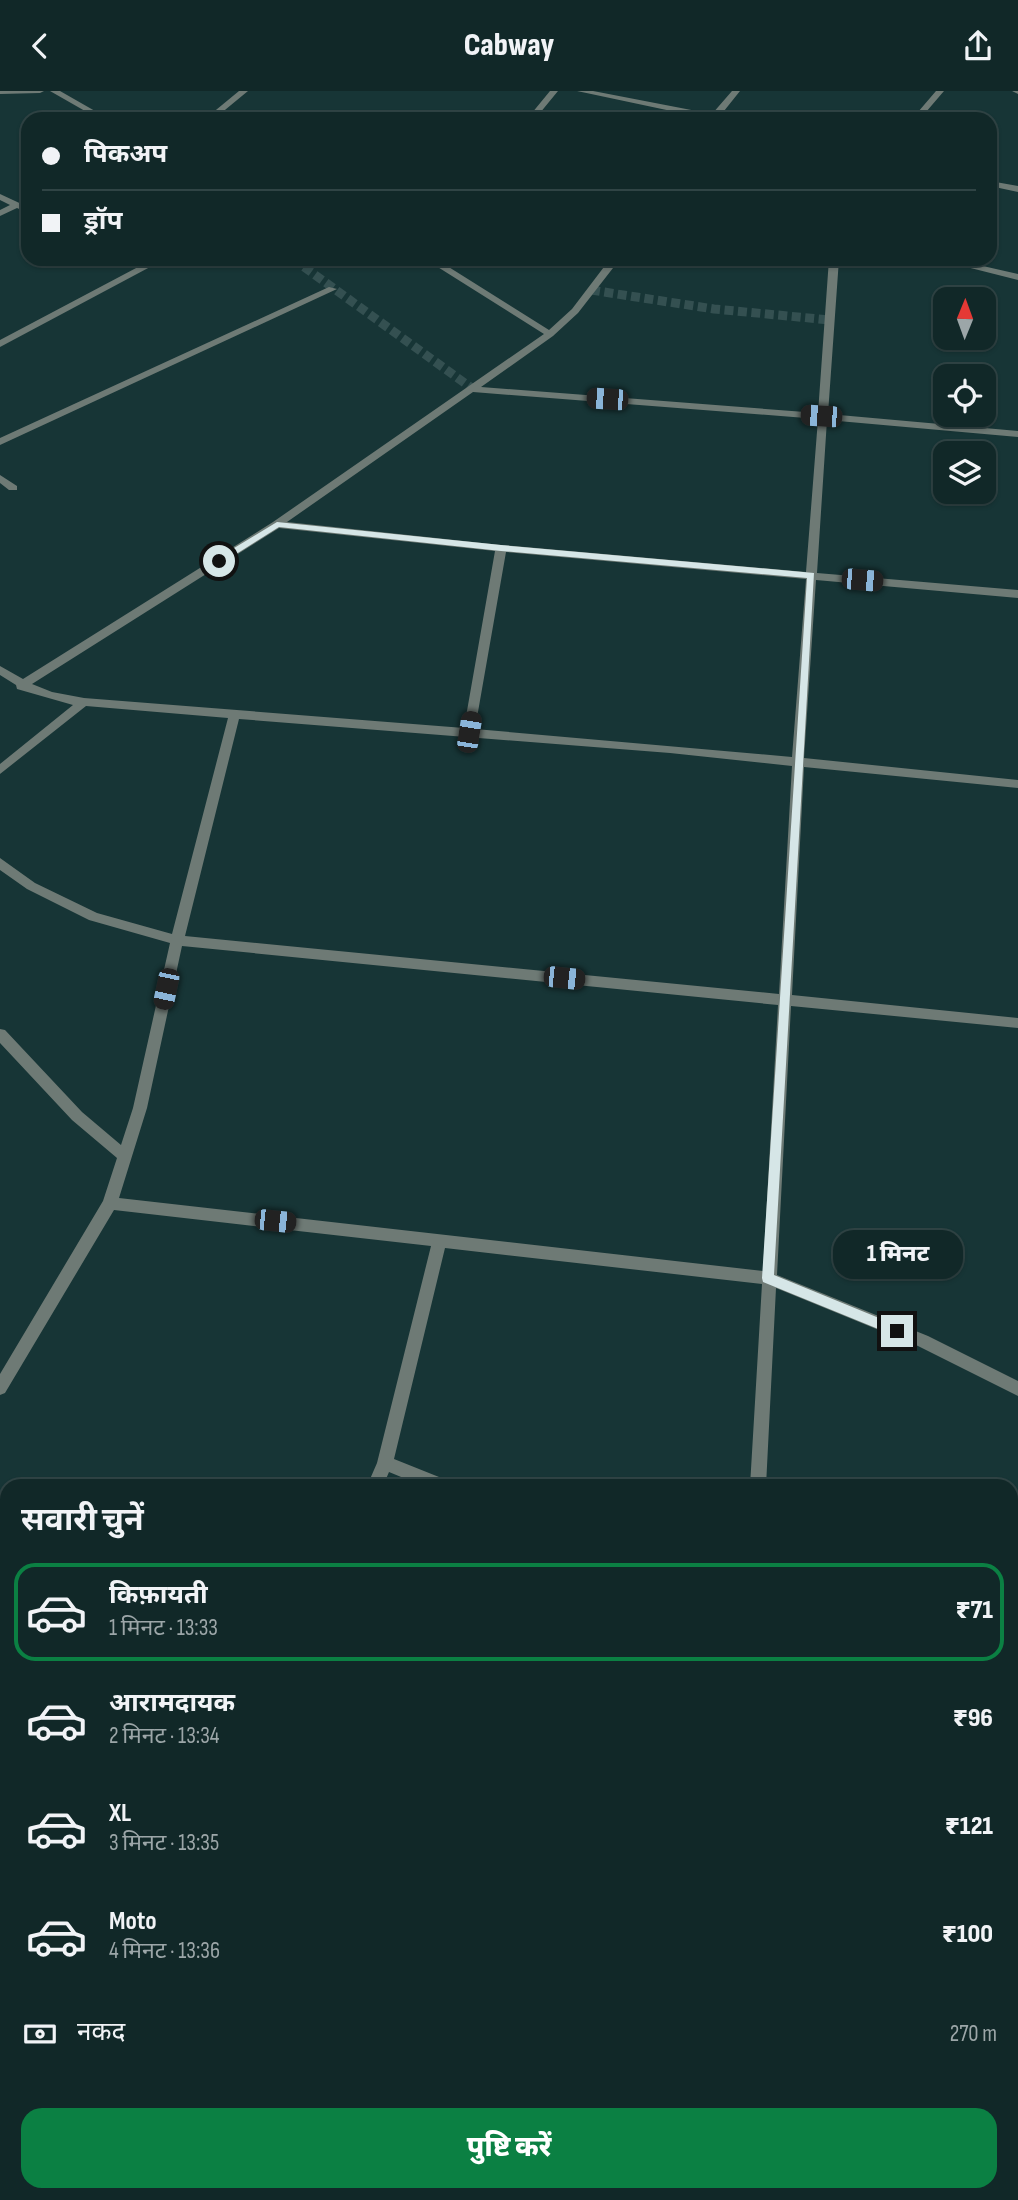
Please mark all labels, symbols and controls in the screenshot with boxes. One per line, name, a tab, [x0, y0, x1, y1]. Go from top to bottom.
text: Cabway	[464, 26, 554, 65]
icon: back	[21, 27, 59, 65]
icon: share	[959, 27, 997, 65]
text: पिकअप	[84, 139, 167, 170]
text: ड्रॉप	[84, 206, 122, 237]
north arrow	[933, 287, 996, 350]
map controls	[933, 287, 996, 504]
button: locate	[933, 364, 996, 427]
car	[586, 387, 629, 411]
car	[800, 404, 843, 428]
button: layers	[933, 441, 996, 504]
route start	[203, 545, 235, 577]
car	[841, 568, 884, 592]
car	[456, 710, 483, 754]
car	[543, 965, 586, 991]
car	[152, 966, 181, 1012]
car	[254, 1208, 297, 1234]
callout: 1 मिनट	[832, 1229, 962, 1279]
text: 1 मिनट	[867, 1240, 929, 1268]
route end	[881, 1315, 913, 1347]
text: सवारी चुनें	[21, 1501, 144, 1540]
text: किफ़ायती	[109, 1580, 208, 1611]
icon: car	[25, 1581, 88, 1644]
text: ₹71	[956, 1595, 993, 1626]
text: 1 मिनट · 13:33	[109, 1614, 218, 1642]
text: आरामदायक	[109, 1688, 235, 1719]
icon: car	[25, 1689, 88, 1752]
text: ₹96	[953, 1703, 993, 1734]
text: 2 मिनट · 13:34	[109, 1722, 219, 1750]
icon: car	[25, 1797, 88, 1860]
text: XL	[109, 1798, 131, 1829]
text: ₹121	[945, 1811, 993, 1842]
text: 3 मिनट · 13:35	[109, 1829, 219, 1857]
icon: car	[25, 1905, 88, 1968]
text: Moto	[109, 1906, 157, 1937]
text: ₹100	[942, 1919, 993, 1950]
text: 4 मिनट · 13:36	[109, 1937, 220, 1965]
icon: cash	[21, 2015, 59, 2053]
text: नकद	[77, 2017, 125, 2048]
text: 270 m	[950, 2020, 997, 2048]
button: पुष्टि करें	[21, 2108, 997, 2188]

